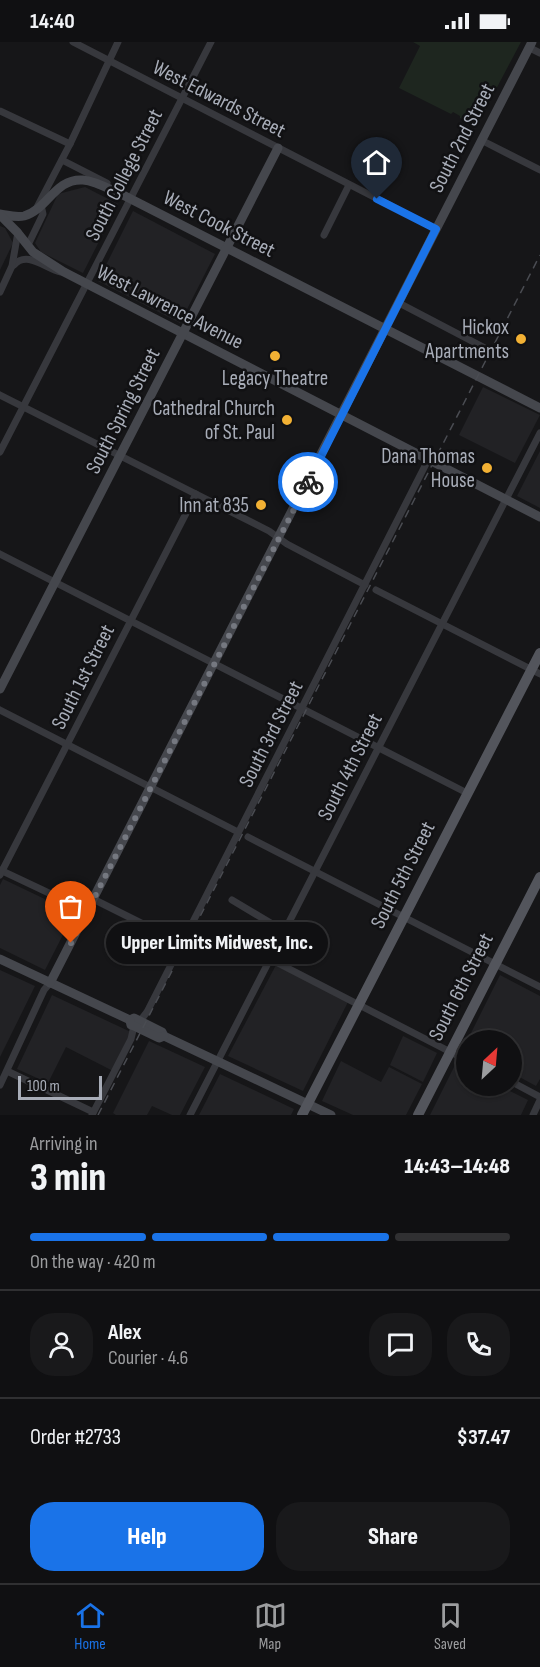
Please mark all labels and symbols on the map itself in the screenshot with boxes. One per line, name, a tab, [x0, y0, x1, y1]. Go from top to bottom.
street label: West Edwards Street	[148, 55, 290, 143]
street label: South 2nd Street	[424, 79, 500, 197]
street label: South College Street	[80, 105, 168, 245]
pin	[351, 137, 402, 199]
street label: West Cook Street	[159, 185, 279, 263]
street label: West Lawrence Avenue	[93, 259, 247, 355]
place label: Hickox Apartments	[424, 315, 509, 364]
marker: Hickox Apartments	[514, 332, 528, 346]
street label: South Spring Street	[81, 344, 165, 478]
marker: Legacy Theatre	[268, 349, 282, 363]
place label: Legacy Theatre	[222, 366, 328, 391]
place label: Cathedral Church of St. Paul	[152, 396, 275, 445]
marker: Cathedral Church of St. Paul	[280, 413, 294, 427]
place label: Dana Thomas House	[381, 444, 475, 493]
courier	[278, 452, 338, 512]
marker: Dana Thomas House	[480, 461, 494, 475]
place label: Inn at 835	[179, 493, 249, 518]
marker: Inn at 835	[254, 498, 268, 512]
street label: South 1st Street	[46, 620, 120, 734]
street label: South 3rd Street	[234, 677, 308, 791]
street label: South 4th Street	[312, 709, 388, 825]
street label: South 5th Street	[365, 817, 441, 933]
pin	[45, 881, 96, 943]
callout: Upper Limits Midwest, Inc.	[107, 922, 329, 964]
street label: South 6th Street	[423, 929, 499, 1045]
north arrow	[456, 1030, 522, 1096]
scale bar	[18, 1073, 102, 1100]

